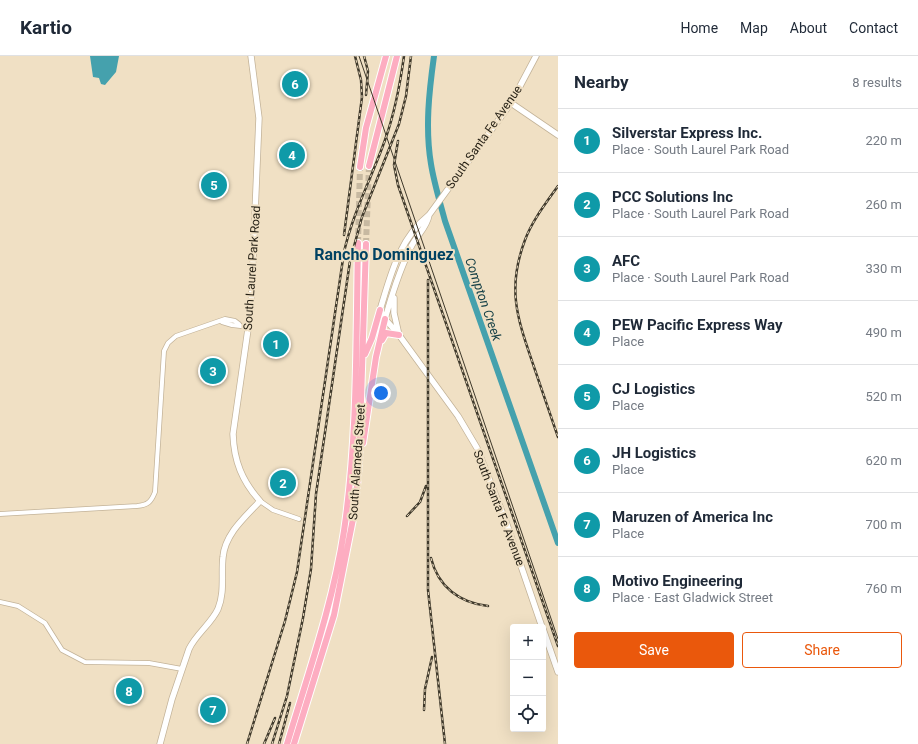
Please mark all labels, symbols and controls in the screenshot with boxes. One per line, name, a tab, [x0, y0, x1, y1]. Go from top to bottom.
text: Kartio	[20, 16, 72, 39]
text: Home	[680, 20, 718, 36]
text: Map	[740, 20, 768, 36]
text: About	[790, 20, 827, 36]
text: Contact	[849, 20, 898, 36]
pin: 6	[282, 69, 308, 99]
text: Nearby	[574, 72, 629, 92]
text: 8 results	[852, 75, 902, 90]
street label: South Santa Fe Avenue	[443, 83, 525, 191]
text: Silverstar Express Inc.	[612, 124, 762, 142]
text: 1	[583, 133, 591, 148]
text: 220 m	[865, 133, 902, 148]
pin: 4	[279, 140, 305, 170]
text: Place · South Laurel Park Road	[612, 142, 789, 157]
pin: 5	[201, 170, 227, 200]
text: PCC Solutions Inc	[612, 188, 733, 206]
text: 2	[583, 197, 591, 212]
text: 260 m	[865, 197, 902, 212]
street label: South Laurel Park Road	[241, 205, 263, 331]
text: Place · South Laurel Park Road	[612, 206, 789, 221]
district label: Rancho Dominguez	[314, 245, 454, 264]
text: AFC	[612, 252, 640, 270]
water label: Compton Creek	[462, 256, 505, 343]
text: 3	[583, 261, 591, 276]
text: 330 m	[865, 261, 902, 276]
text: Place · South Laurel Park Road	[612, 270, 789, 285]
text: PEW Pacific Express Way	[612, 316, 783, 334]
text: 4	[583, 325, 591, 340]
text: 490 m	[865, 325, 902, 340]
pin: 1	[263, 329, 289, 359]
text: Place	[612, 334, 644, 349]
pin: 3	[200, 356, 226, 386]
text: CJ Logistics	[612, 380, 695, 398]
your location	[371, 383, 391, 403]
text: 5	[583, 389, 591, 404]
text: 520 m	[865, 389, 902, 404]
text: Place	[612, 398, 644, 413]
street label: South Alameda Street	[346, 403, 368, 520]
text: JH Logistics	[612, 444, 696, 462]
street label: South Santa Fe Avenue	[470, 448, 528, 568]
text: 6	[583, 453, 591, 468]
text: 620 m	[865, 453, 902, 468]
text: Place	[612, 462, 644, 477]
pin: 2	[270, 468, 296, 498]
text: Maruzen of America Inc	[612, 508, 773, 526]
text: 7	[583, 517, 591, 532]
text: 700 m	[865, 517, 902, 532]
text: Place	[612, 526, 644, 541]
text: Motivo Engineering	[612, 572, 743, 590]
text: 8	[583, 581, 591, 596]
text: 760 m	[865, 581, 902, 596]
text: Place · East Gladwick Street	[612, 590, 773, 605]
map controls	[510, 624, 546, 732]
button: +	[510, 624, 546, 660]
button: Save	[574, 632, 734, 668]
button: Share	[742, 632, 902, 668]
button: −	[510, 660, 546, 696]
pin: 8	[116, 676, 142, 706]
pin: 7	[200, 695, 226, 725]
button: locate	[510, 696, 546, 732]

